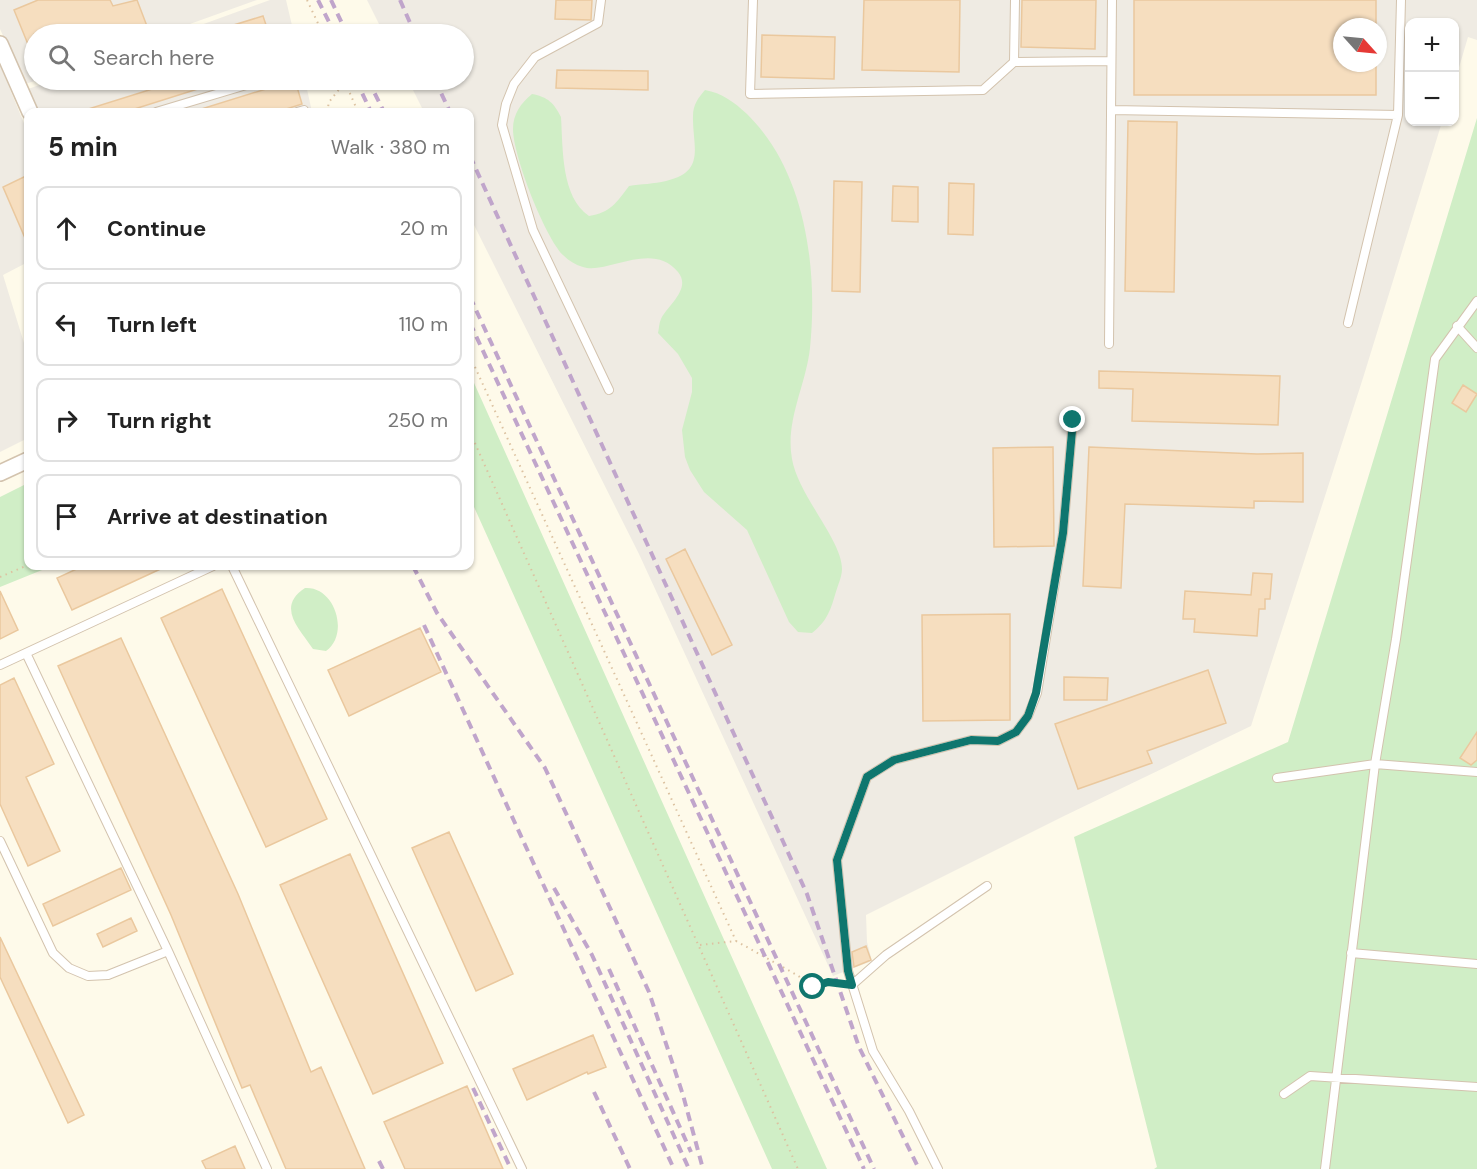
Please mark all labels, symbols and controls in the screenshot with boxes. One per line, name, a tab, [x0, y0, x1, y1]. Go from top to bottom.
north arrow	[1333, 18, 1387, 72]
map controls	[1405, 18, 1459, 126]
button: +	[1405, 18, 1459, 72]
search box	[24, 24, 474, 90]
icon: search	[45, 41, 78, 74]
text: Search here	[93, 43, 214, 72]
button: −	[1405, 72, 1459, 126]
text: 5 min	[48, 130, 118, 164]
text: Walk · 380 m	[331, 134, 450, 160]
icon: ahead	[50, 212, 83, 245]
text: Continue	[107, 214, 206, 243]
text: 20 m	[400, 215, 448, 241]
icon: left	[50, 308, 83, 341]
text: Turn left	[107, 310, 197, 339]
text: 110 m	[399, 311, 448, 337]
icon: right	[50, 404, 83, 437]
text: Turn right	[107, 406, 212, 435]
route end	[1059, 406, 1085, 432]
text: 250 m	[387, 407, 448, 433]
icon: arrive	[50, 500, 83, 533]
text: Arrive at destination	[107, 502, 328, 531]
route start	[799, 973, 825, 999]

